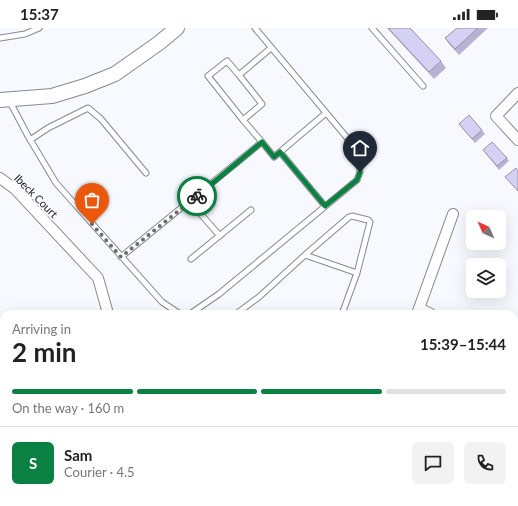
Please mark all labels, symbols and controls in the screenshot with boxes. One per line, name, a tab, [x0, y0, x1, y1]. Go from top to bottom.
text: 15:37	[20, 5, 59, 23]
pin	[343, 131, 377, 172]
icon: home	[349, 137, 371, 159]
street label: Ibeck Court	[12, 171, 61, 220]
courier	[177, 176, 217, 216]
pin	[75, 183, 109, 224]
icon: bike	[186, 185, 208, 207]
icon: bag	[81, 189, 103, 211]
north arrow	[466, 210, 506, 250]
map controls	[466, 210, 506, 298]
button: layers	[466, 258, 506, 298]
text: Arriving in	[12, 321, 71, 337]
text: 15:39–15:44	[420, 335, 506, 353]
text: 2 min	[12, 336, 76, 368]
text: On the way · 160 m	[12, 400, 124, 416]
button: chat	[412, 442, 454, 484]
button: phone	[464, 442, 506, 484]
text: Sam	[64, 446, 92, 464]
text: S	[29, 454, 37, 472]
text: Courier · 4.5	[64, 464, 135, 480]

